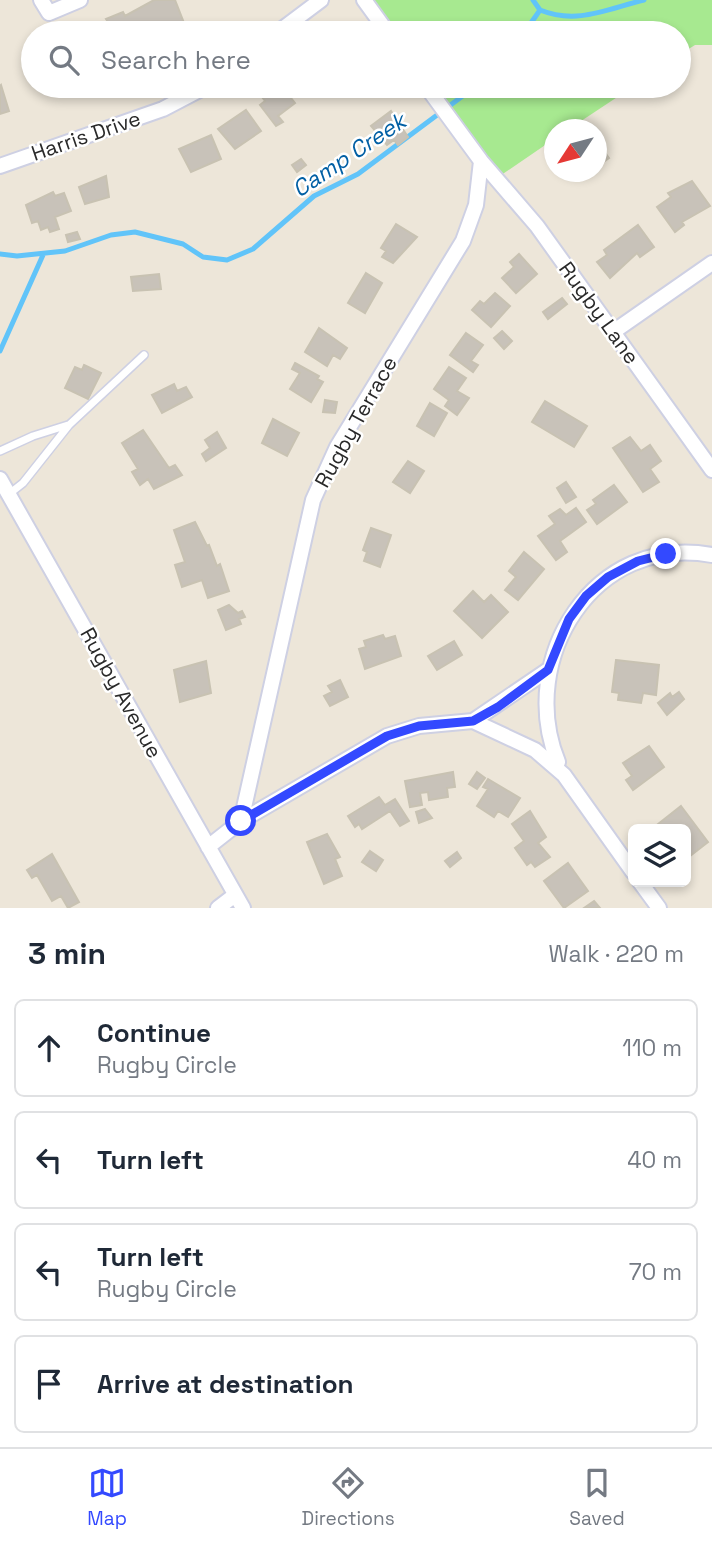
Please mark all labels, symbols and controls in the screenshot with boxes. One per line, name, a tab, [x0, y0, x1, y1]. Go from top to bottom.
search box	[21, 21, 691, 98]
icon: search	[45, 41, 83, 79]
text: Search here	[101, 43, 251, 77]
street label: Harris Drive	[28, 104, 144, 167]
water label: Camp Creek	[286, 104, 414, 204]
north arrow	[544, 119, 607, 182]
street label: Rugby Lane	[553, 256, 646, 369]
street label: Rugby Terrace	[308, 351, 403, 492]
route end	[650, 538, 681, 569]
street label: Rugby Avenue	[74, 623, 168, 763]
route start	[225, 805, 256, 836]
map controls	[628, 824, 691, 887]
button: layers	[628, 824, 691, 887]
text: 3 min	[28, 934, 106, 973]
text: Walk · 220 m	[549, 939, 684, 969]
text: Continue	[97, 1016, 211, 1050]
icon: ahead	[30, 1029, 68, 1067]
text: 110 m	[622, 1033, 682, 1063]
text: Rugby Circle	[97, 1050, 237, 1080]
icon: left	[30, 1141, 68, 1179]
text: Turn left	[97, 1143, 204, 1177]
text: 40 m	[627, 1145, 682, 1175]
text: Turn left	[97, 1240, 204, 1274]
icon: left	[30, 1253, 68, 1291]
text: 70 m	[629, 1257, 682, 1287]
text: Rugby Circle	[97, 1274, 237, 1304]
icon: arrive	[30, 1365, 68, 1403]
text: Arrive at destination	[97, 1367, 354, 1401]
tab: Map	[87, 1464, 127, 1531]
tab: Directions	[302, 1464, 395, 1531]
tab: Saved	[569, 1464, 625, 1531]

